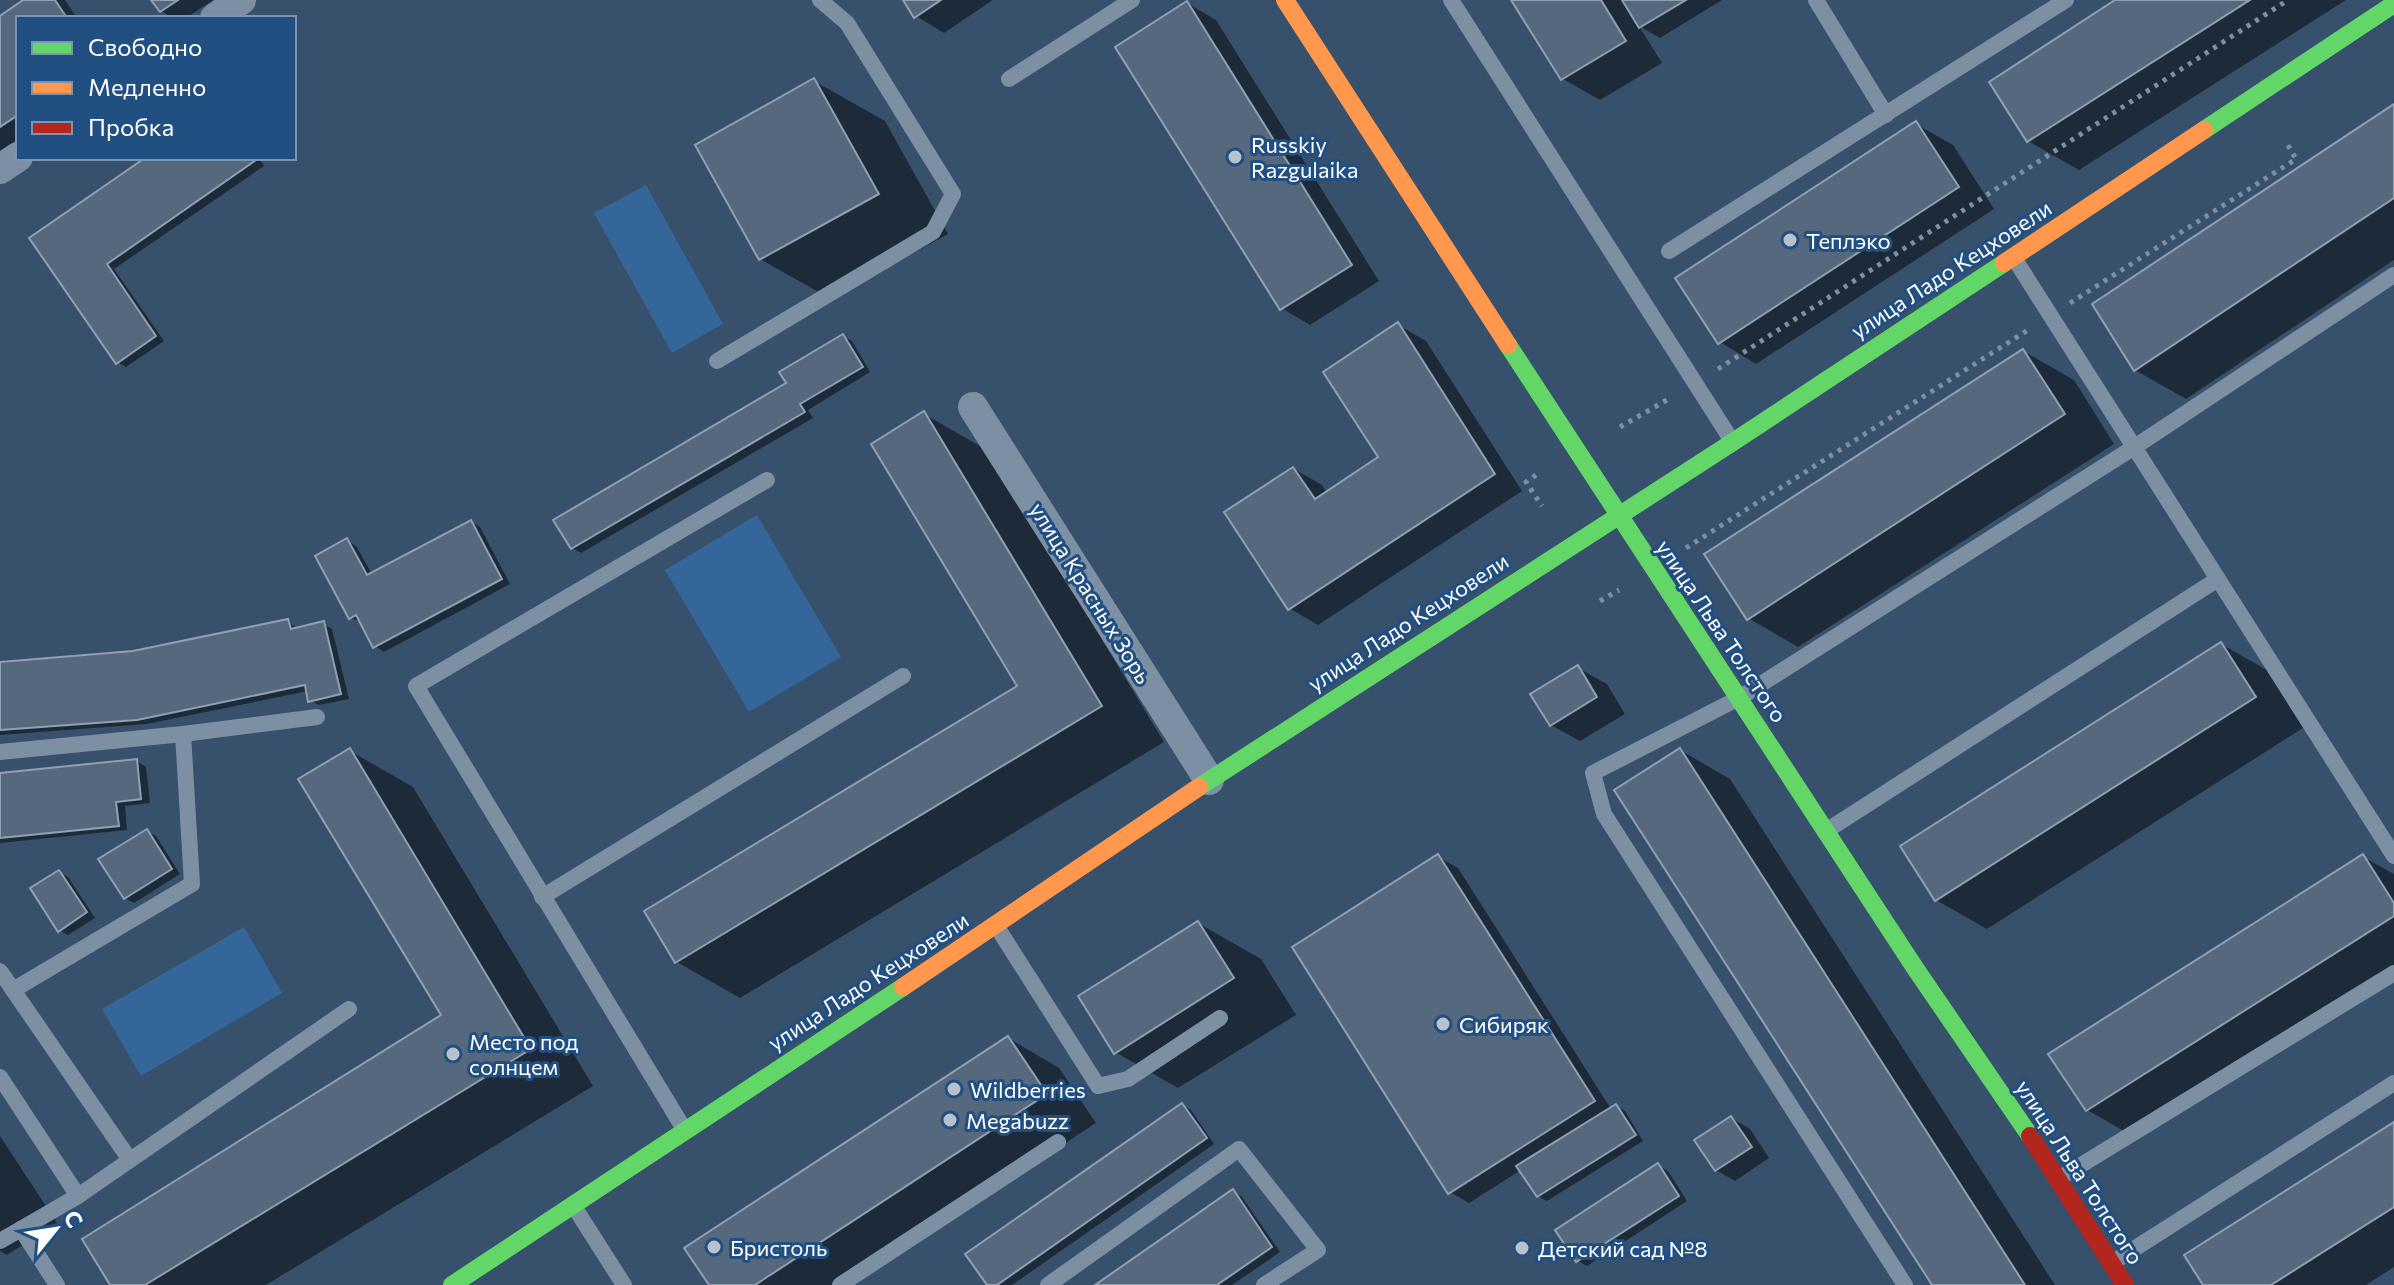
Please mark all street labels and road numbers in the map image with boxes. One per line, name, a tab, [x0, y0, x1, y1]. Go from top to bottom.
street label: улица Ладо Кецховели	[1846, 194, 2056, 344]
street label: улица Красных Зорь	[1024, 497, 1158, 689]
street label: улица Льва Толстого	[1651, 535, 1793, 727]
street label: улица Ладо Кецховели	[1303, 547, 1513, 697]
street label: улица Ладо Кецховели	[763, 906, 973, 1056]
street label: улица Льва Толстого	[2010, 1075, 2150, 1269]

